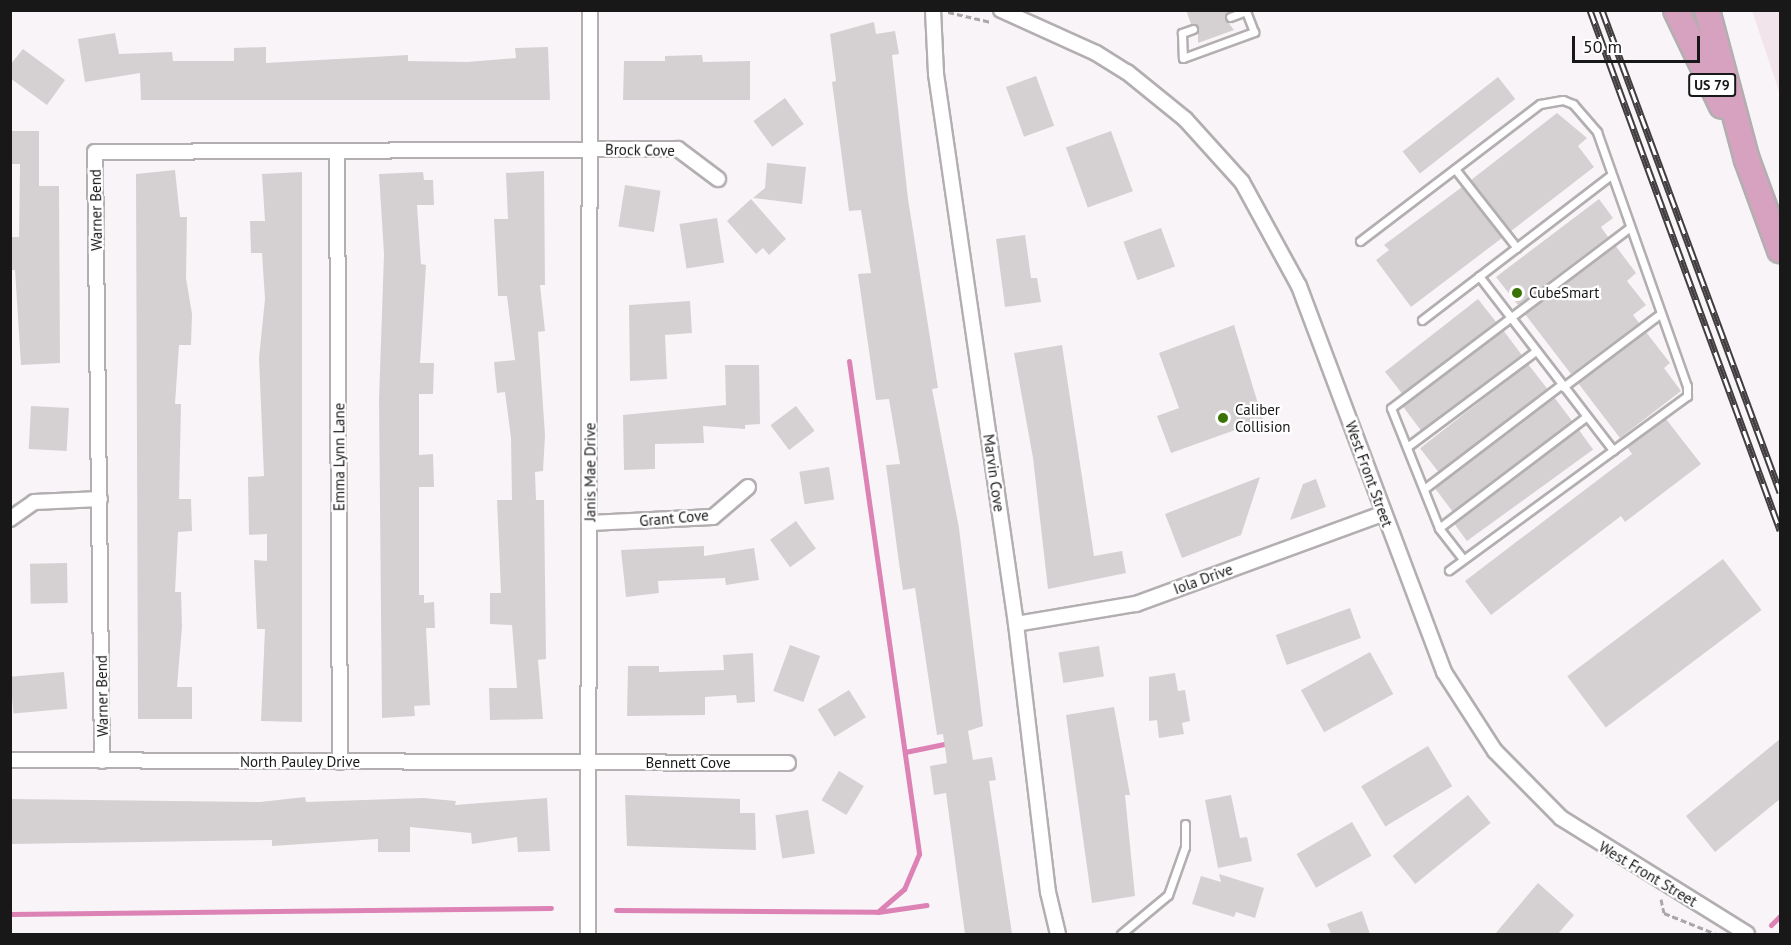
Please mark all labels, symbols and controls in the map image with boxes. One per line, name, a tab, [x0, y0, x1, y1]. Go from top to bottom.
scale bar	[1575, 24, 1702, 62]
text: 50 m	[1583, 35, 1622, 58]
road number: US 79	[1688, 74, 1736, 96]
street label: Brock Cove	[605, 140, 675, 160]
street label: Warner Bend	[86, 169, 106, 251]
place label: CubeSmart	[1529, 284, 1599, 302]
marker: CubeSmart	[1510, 286, 1524, 300]
place label: Caliber Collision	[1235, 400, 1290, 435]
street label: Emma Lynn Lane	[330, 403, 348, 511]
marker: Caliber Collision	[1216, 411, 1230, 425]
street label: West Front Street	[1342, 419, 1396, 529]
street label: Janis Mae Drive	[581, 423, 599, 521]
street label: Marvin Cove	[980, 433, 1008, 513]
street label: Grant Cove	[639, 506, 709, 530]
street label: Iola Drive	[1171, 560, 1235, 598]
street label: Warner Bend	[92, 655, 112, 737]
street label: North Pauley Drive	[240, 753, 360, 771]
street label: Bennett Cove	[645, 754, 731, 772]
street label: West Front Street	[1596, 838, 1700, 910]

